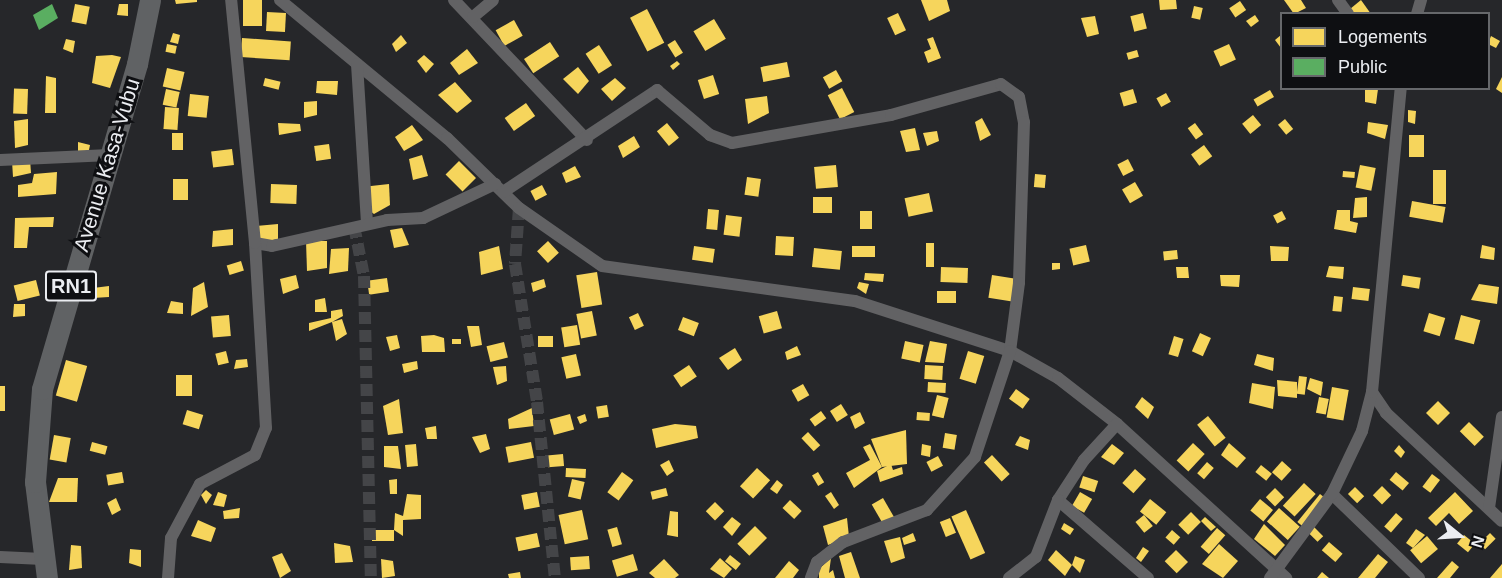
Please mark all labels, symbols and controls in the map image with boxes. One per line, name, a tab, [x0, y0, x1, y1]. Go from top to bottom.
legend	[1280, 12, 1490, 90]
text: Logements	[1338, 27, 1427, 47]
text: Public	[1338, 57, 1387, 77]
street label: Avenue Kasa-Vubu	[69, 75, 145, 255]
road number: RN1	[44, 269, 98, 303]
north arrow	[1430, 506, 1490, 566]
text: N	[1468, 534, 1487, 550]

